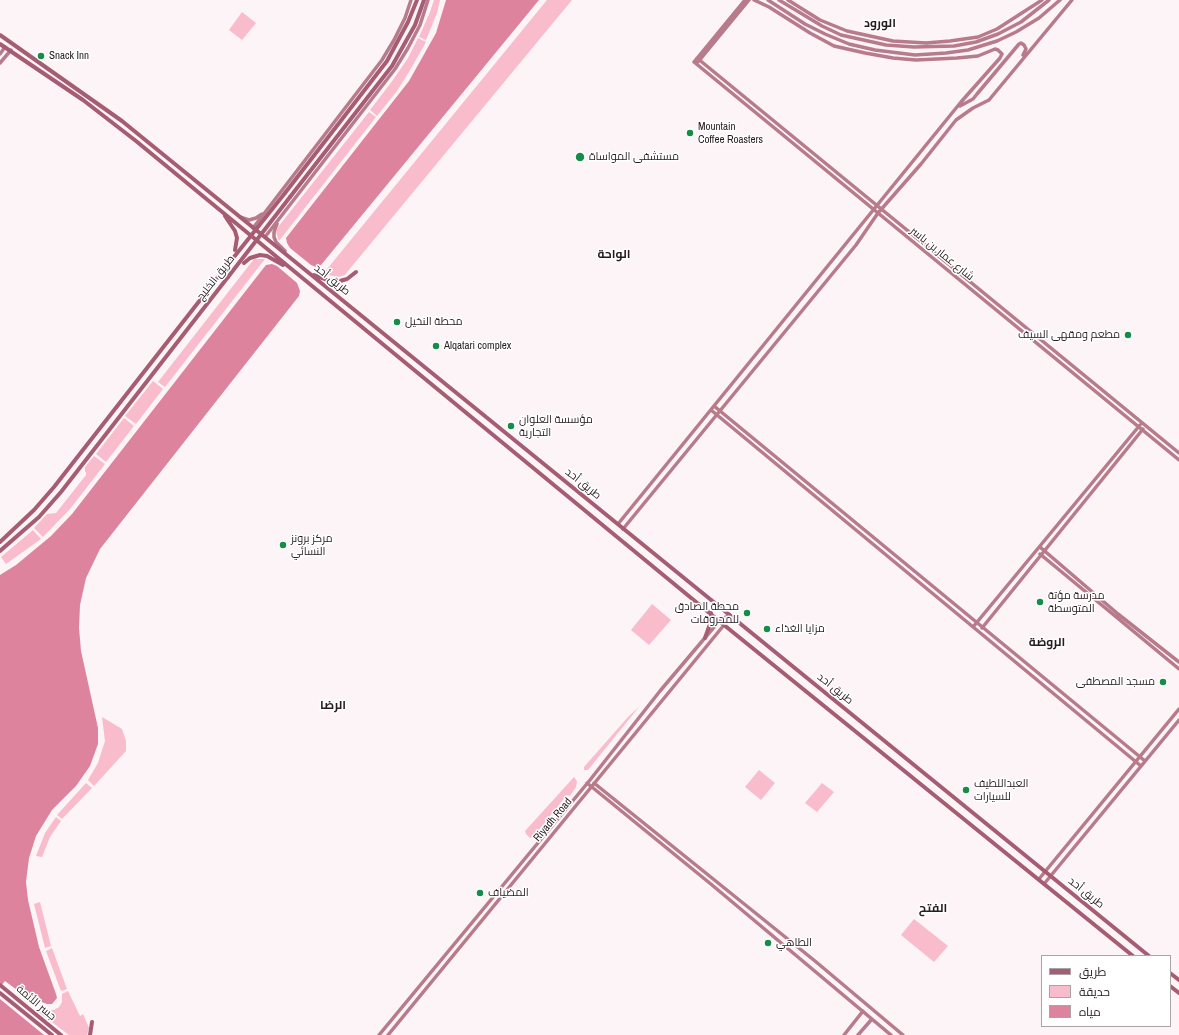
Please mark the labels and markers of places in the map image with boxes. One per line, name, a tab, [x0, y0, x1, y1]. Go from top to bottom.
place label: Snack Inn	[49, 49, 89, 63]
marker: Snack Inn	[36, 51, 46, 61]
place label: Mountain Coffee Roasters	[698, 120, 763, 146]
marker: Mountain Coffee Roasters	[685, 128, 695, 138]
place label: مستشفى المواساة	[589, 150, 679, 164]
marker: مستشفى المواساة	[574, 151, 586, 163]
place label: محطة النخيل	[405, 315, 463, 329]
marker: محطة النخيل	[392, 317, 402, 327]
place label: مطعم ومقهى السيف	[1018, 328, 1120, 342]
marker: مطعم ومقهى السيف	[1123, 330, 1133, 340]
place label: Alqatari complex	[444, 339, 511, 353]
marker: Alqatari complex	[431, 341, 441, 351]
place label: مؤسسة العلوان التجارية	[519, 413, 593, 439]
marker: مؤسسة العلوان التجارية	[506, 421, 516, 431]
place label: مركز برونز النسائي	[291, 532, 333, 558]
marker: مركز برونز النسائي	[278, 540, 288, 550]
place label: مدرسة مؤتة المتوسطة	[1048, 589, 1105, 615]
marker: مدرسة مؤتة المتوسطة	[1035, 597, 1045, 607]
place label: محطة الصادق للمحروقات	[675, 600, 739, 626]
marker: محطة الصادق للمحروقات	[742, 608, 752, 618]
place label: مزايا الغذاء	[775, 622, 825, 636]
marker: مزايا الغذاء	[762, 624, 772, 634]
place label: مسجد المصطفى	[1076, 675, 1155, 689]
marker: مسجد المصطفى	[1158, 677, 1168, 687]
place label: العبداللطيف للسيارات	[974, 777, 1029, 803]
marker: العبداللطيف للسيارات	[961, 785, 971, 795]
place label: المضياف	[488, 886, 529, 900]
marker: المضياف	[475, 888, 485, 898]
place label: الطاهي	[776, 936, 812, 950]
marker: الطاهي	[763, 938, 773, 948]

